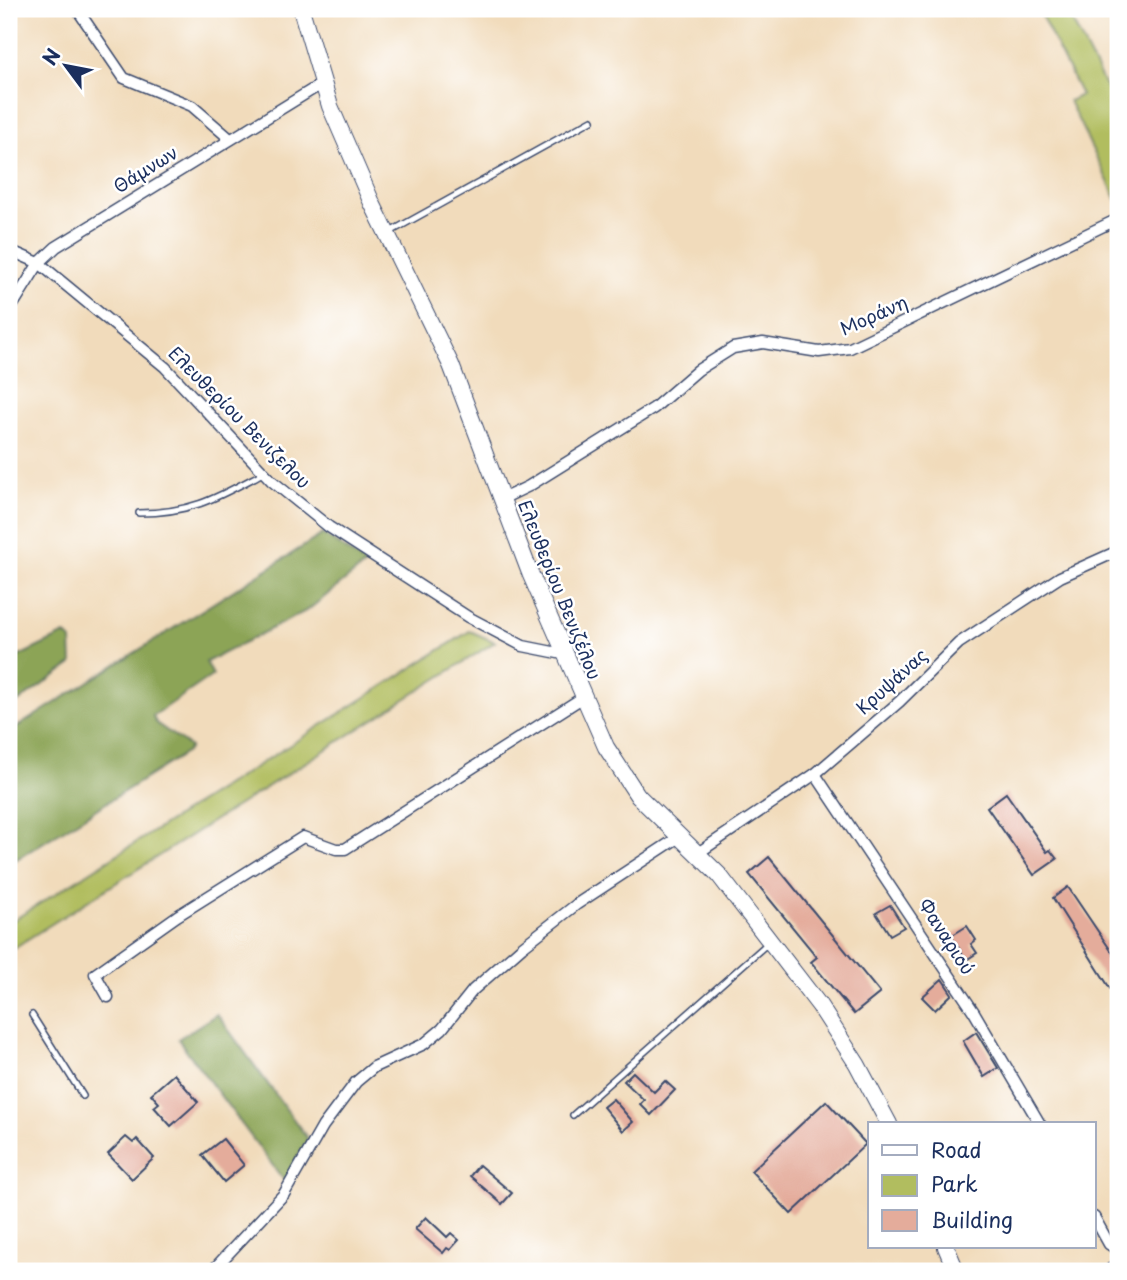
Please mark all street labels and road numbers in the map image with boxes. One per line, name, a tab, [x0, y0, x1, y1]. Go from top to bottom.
street label: Θάμνων	[108, 138, 183, 199]
street label: Μοράνη	[835, 288, 912, 342]
street label: Ελευθερίου Βενιζελου	[163, 340, 317, 494]
street label: Ελευθερίου Βενιζέλου	[512, 496, 609, 683]
street label: Κρυψάνας	[849, 641, 933, 720]
street label: Φαναριού	[913, 893, 982, 980]

